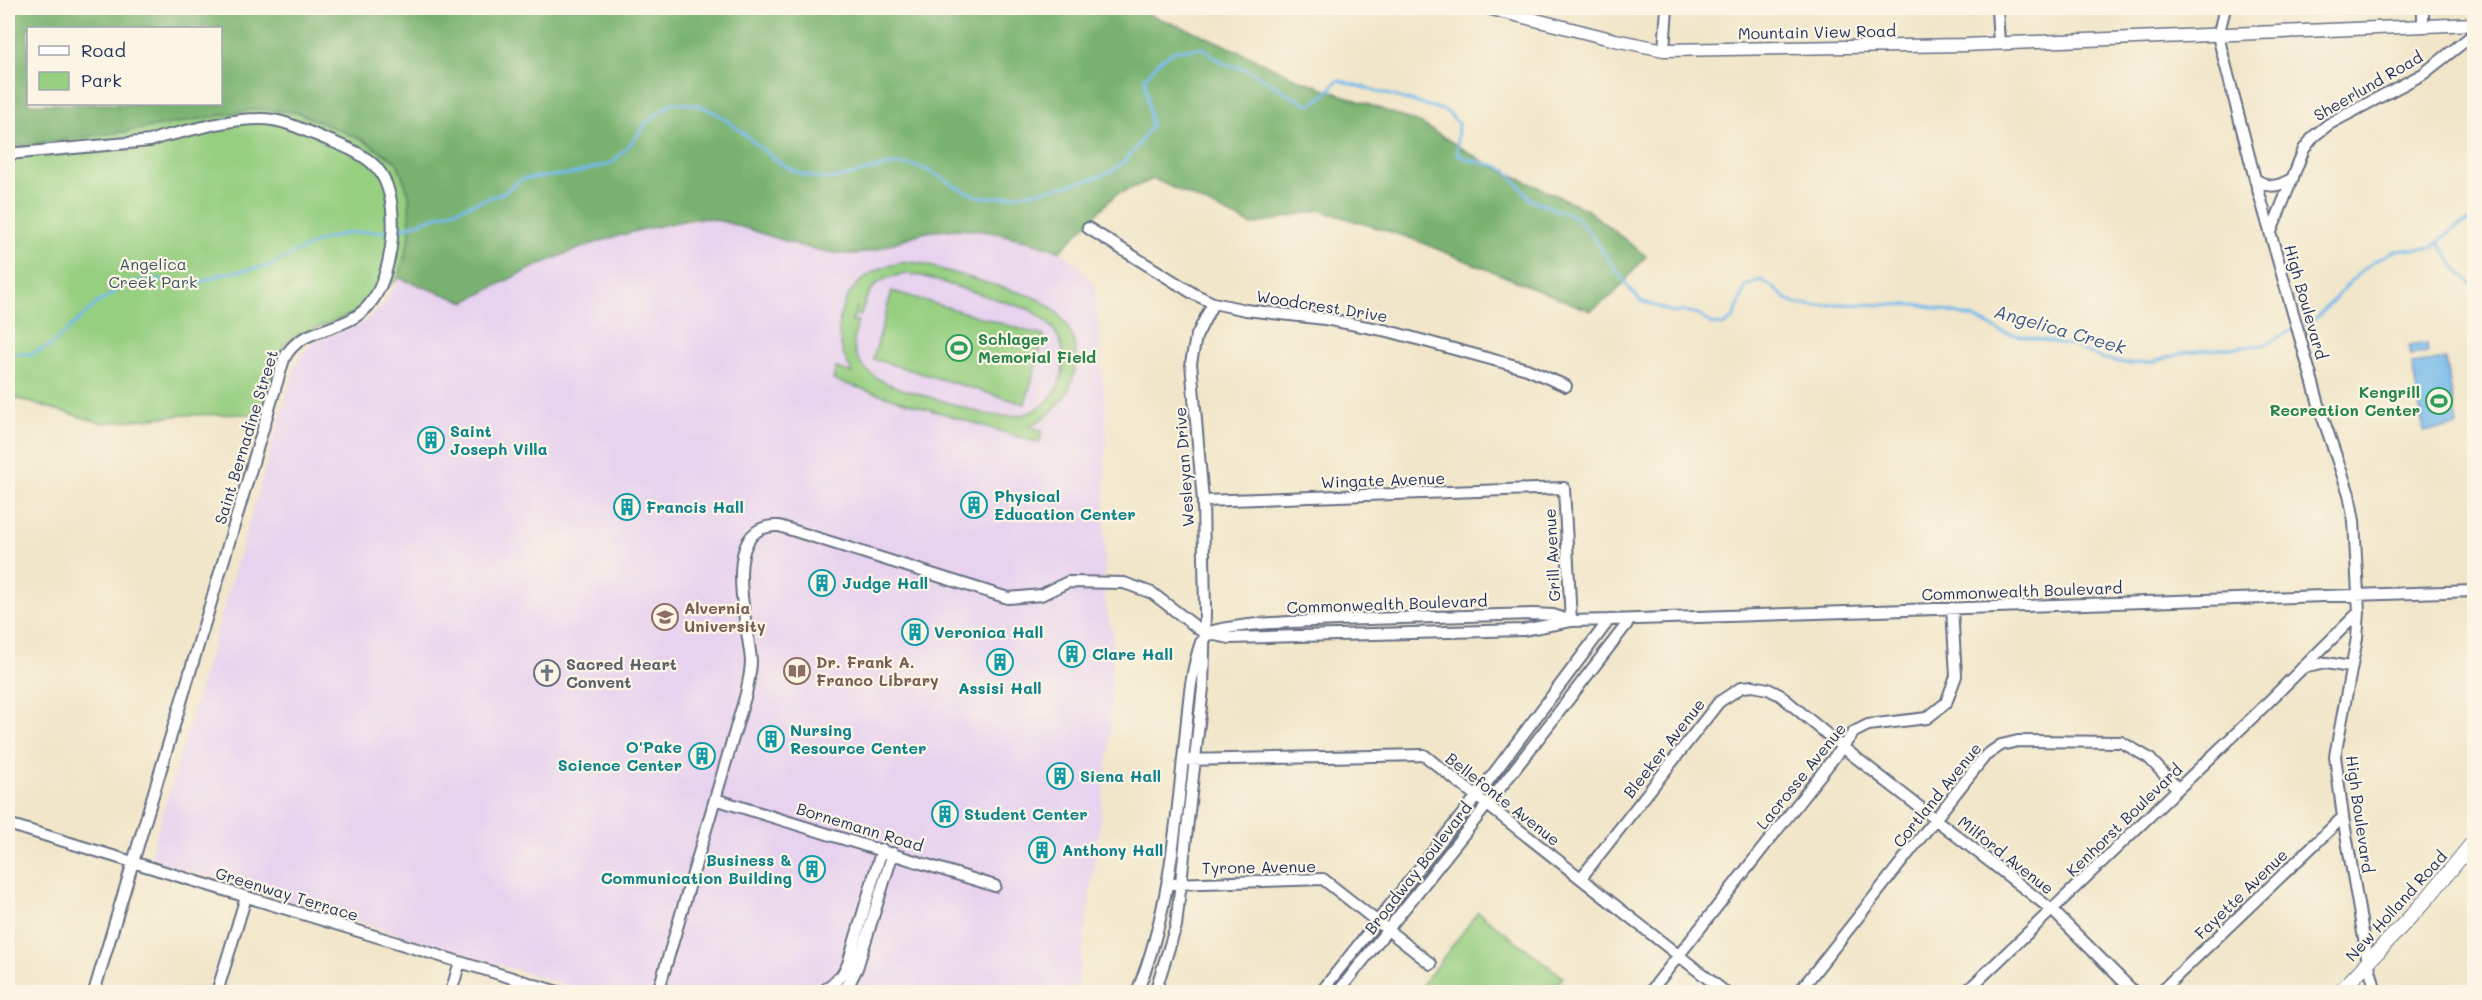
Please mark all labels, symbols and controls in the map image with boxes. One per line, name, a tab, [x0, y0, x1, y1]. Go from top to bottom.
street label: Mountain View Road	[1738, 20, 1896, 43]
legend	[27, 27, 222, 105]
text: Road	[81, 38, 126, 62]
street label: Sheerlund Road	[2309, 46, 2426, 125]
text: Park	[81, 68, 122, 92]
street label: High Boulevard	[2280, 242, 2333, 362]
park label: Angelica Creek Park	[108, 253, 198, 292]
street label: Woodcrest Drive	[1255, 285, 1389, 326]
water label: Angelica Creek	[1992, 299, 2129, 359]
place label: Schlager Memorial Field	[978, 328, 1096, 367]
sports icon: Schlager Memorial Field	[944, 333, 974, 363]
street label: Saint Bernadine Street	[209, 347, 282, 527]
place label: Kengrill Recreation Center	[2269, 381, 2420, 420]
sports icon: Kengrill Recreation Center	[2424, 386, 2454, 416]
street label: Wesleyan Drive	[1169, 406, 1198, 528]
place label: Saint Joseph Villa	[450, 420, 548, 459]
building icon: Saint Joseph Villa	[416, 425, 446, 455]
street label: Wingate Avenue	[1320, 467, 1446, 492]
place label: Physical Education Center	[994, 485, 1136, 524]
building icon: Physical Education Center	[959, 490, 989, 520]
building icon: Francis Hall	[612, 492, 642, 522]
place label: Francis Hall	[646, 496, 744, 517]
street label: Grill Avenue	[1539, 508, 1564, 602]
building icon: Judge Hall	[807, 568, 837, 598]
place label: Judge Hall	[842, 572, 928, 593]
street label: Commonwealth Boulevard	[1921, 576, 2123, 605]
street label: Commonwealth Boulevard	[1286, 589, 1488, 618]
place label: Alvernia University	[684, 597, 766, 636]
school or university icon: Alvernia University	[650, 602, 680, 632]
building icon: Veronica Hall	[900, 617, 930, 647]
place label: Veronica Hall	[934, 621, 1043, 642]
building icon: Clare Hall	[1057, 639, 1087, 669]
place label: Clare Hall	[1092, 643, 1173, 664]
building icon: Assisi Hall	[985, 647, 1015, 677]
place label: Dr. Frank A. Franco Library	[816, 651, 939, 690]
place label: Sacred Heart Convent	[566, 653, 677, 692]
library icon: Dr. Frank A. Franco Library	[782, 656, 812, 686]
church icon: Sacred Heart Convent	[532, 658, 562, 688]
place label: Assisi Hall	[958, 677, 1042, 698]
street label: Bleeker Avenue	[1618, 694, 1709, 802]
street label: Lacrosse Avenue	[1751, 718, 1850, 833]
place label: Nursing Resource Center	[790, 719, 926, 758]
building icon: Nursing Resource Center	[756, 724, 786, 754]
place label: O'Pake Science Center	[558, 736, 682, 775]
street label: Cortland Avenue	[1888, 738, 1986, 852]
building icon: O'Pake Science Center	[687, 741, 717, 771]
street label: Bellefonte Avenue	[1442, 747, 1565, 850]
street label: High Boulevard	[2342, 754, 2379, 874]
street label: Kenhorst Boulevard	[2061, 759, 2186, 881]
building icon: Siena Hall	[1045, 761, 1075, 791]
place label: Siena Hall	[1080, 765, 1161, 786]
street label: Bornemann Road	[794, 797, 926, 856]
street label: Broadway Boulevard	[1359, 797, 1476, 938]
building icon: Student Center	[930, 799, 960, 829]
place label: Student Center	[964, 803, 1088, 824]
street label: Milford Avenue	[1954, 811, 2058, 899]
building icon: Anthony Hall	[1027, 835, 1057, 865]
place label: Anthony Hall	[1062, 839, 1163, 860]
street label: Fayette Avenue	[2190, 844, 2292, 943]
street label: New Holland Road	[2340, 846, 2451, 966]
place label: Business & Communication Building	[601, 849, 792, 888]
building icon: Business & Communication Building	[797, 854, 827, 884]
street label: Tyrone Avenue	[1202, 855, 1316, 878]
street label: Greenway Terrace	[213, 862, 361, 925]

